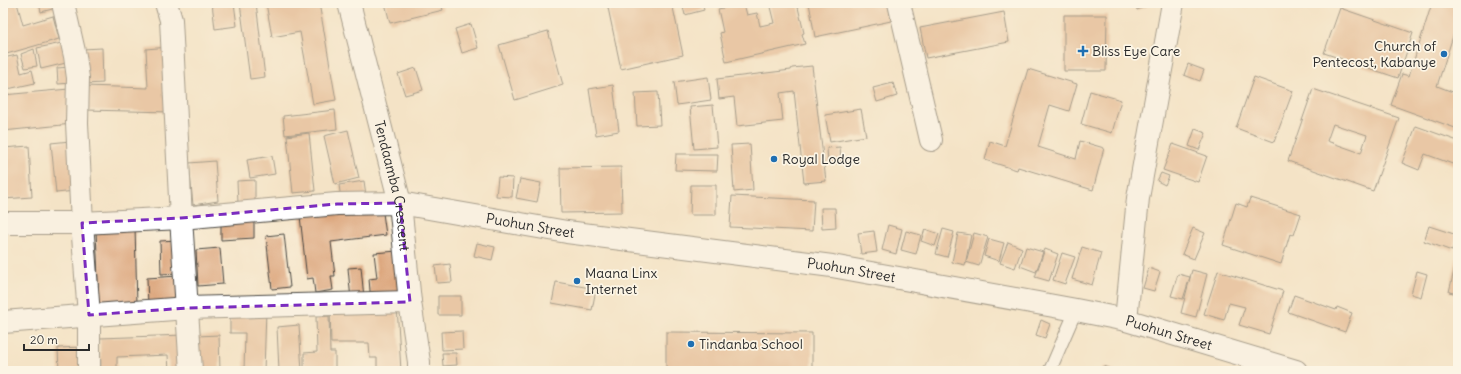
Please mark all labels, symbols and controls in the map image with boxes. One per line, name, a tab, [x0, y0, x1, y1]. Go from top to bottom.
place label: Church of Pentecost, Kabanye	[1312, 37, 1436, 71]
place label: Bliss Eye Care	[1092, 42, 1180, 60]
marker: Bliss Eye Care	[1077, 45, 1089, 57]
marker: Church of Pentecost, Kabanye	[1439, 49, 1449, 59]
street label: Tendaamba Crescent	[370, 118, 414, 252]
place label: Royal Lodge	[782, 150, 860, 168]
marker: Royal Lodge	[769, 154, 779, 164]
street label: Puohun Street	[485, 209, 576, 242]
street label: Puohun Street	[806, 254, 897, 286]
place label: Maana Linx Internet	[585, 264, 657, 298]
marker: Maana Linx Internet	[572, 276, 582, 286]
street label: Puohun Street	[1123, 311, 1214, 354]
scale bar	[24, 326, 89, 352]
text: 20 m	[30, 332, 58, 347]
place label: Tindanba School	[699, 335, 803, 353]
marker: Tindanba School	[686, 339, 696, 349]

